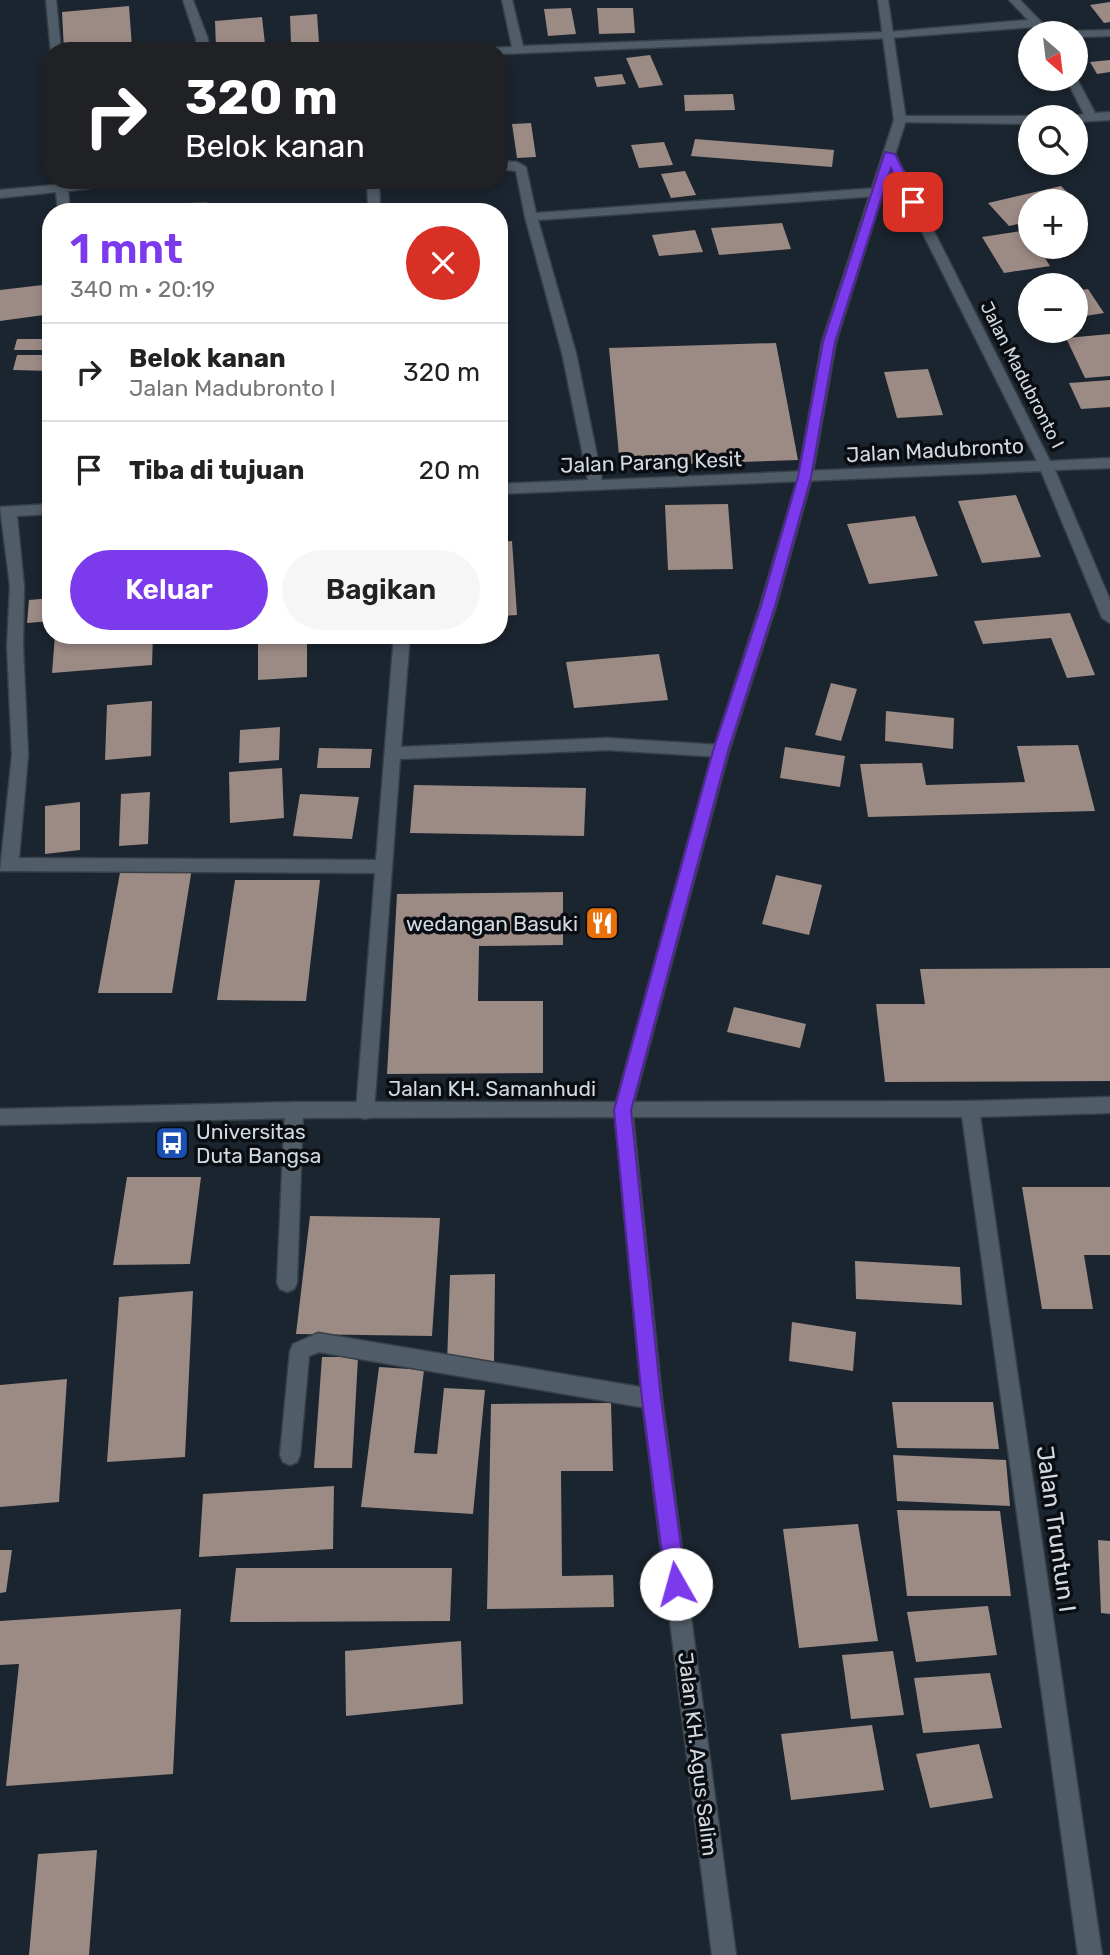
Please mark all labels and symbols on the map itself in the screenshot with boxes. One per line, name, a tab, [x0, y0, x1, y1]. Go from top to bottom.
north arrow	[1018, 21, 1088, 91]
pin	[883, 172, 943, 232]
street label: Jalan Madubronto I	[975, 298, 1069, 452]
street label: Jalan Madubronto	[845, 433, 1025, 467]
street label: Jalan Parang Kesit	[560, 446, 742, 478]
restaurant icon: wedangan Basuki	[583, 904, 621, 942]
place label: wedangan Basuki	[406, 911, 578, 936]
street label: Jalan KH. Samanhudi	[388, 1076, 596, 1101]
place label: Universitas Duta Bangsa	[196, 1119, 321, 1168]
bus stop icon: Universitas Duta Bangsa	[153, 1124, 191, 1162]
street label: Jalan Truntun I	[1030, 1444, 1082, 1614]
position arrow	[639, 1547, 713, 1621]
street label: Jalan KH. Agus Salim	[673, 1651, 723, 1857]

